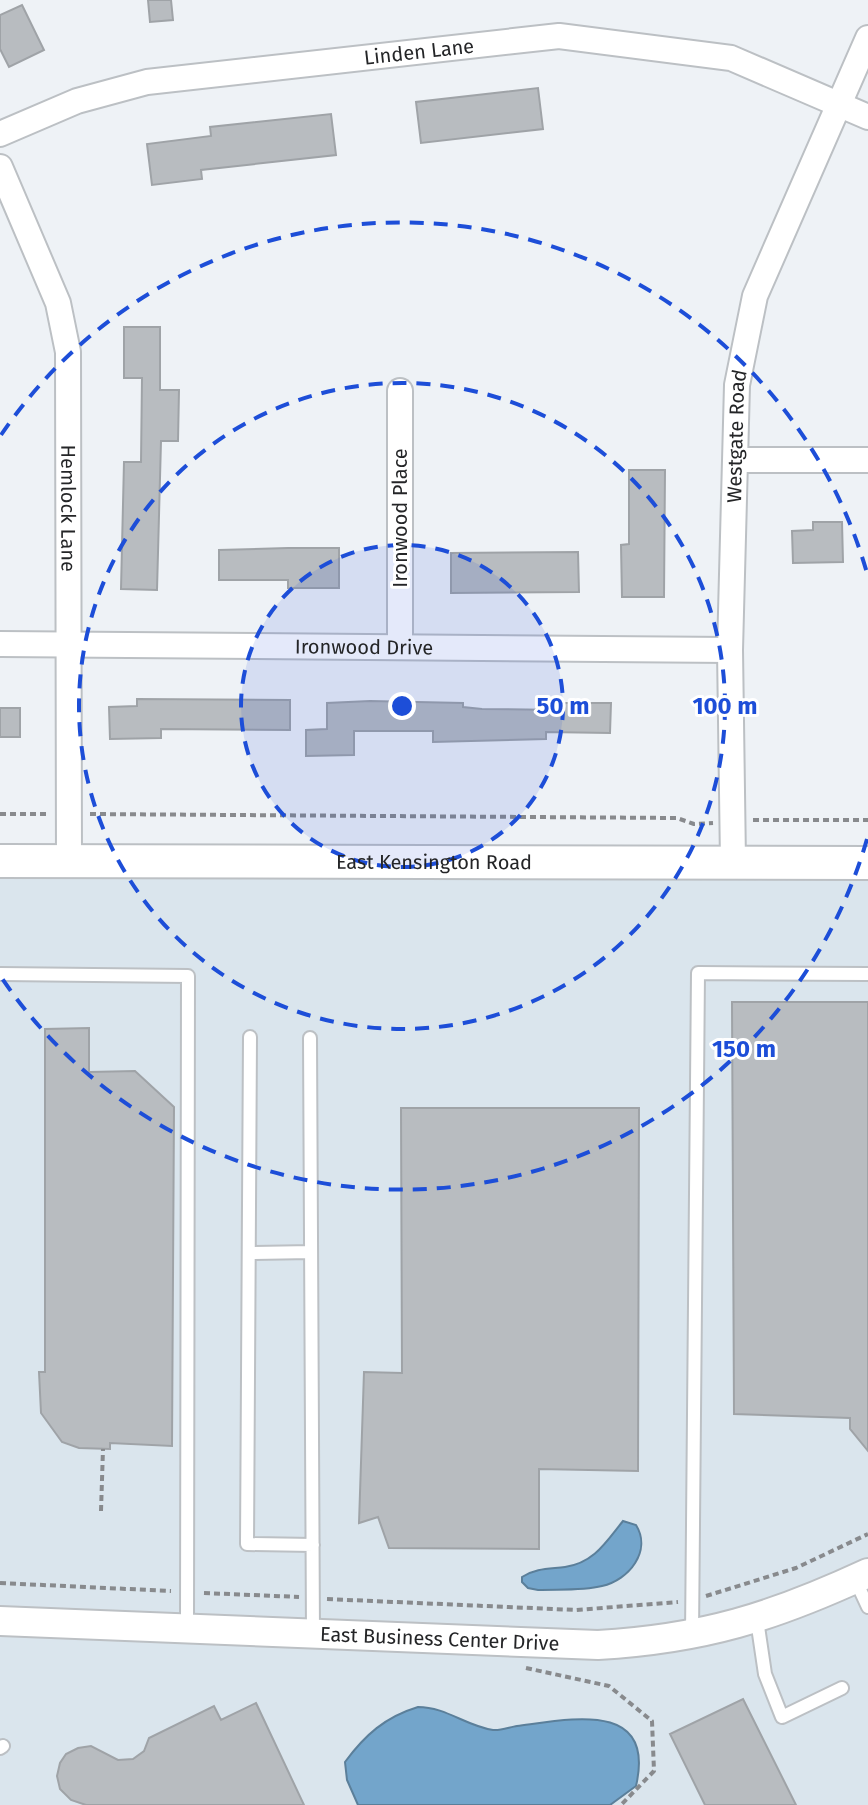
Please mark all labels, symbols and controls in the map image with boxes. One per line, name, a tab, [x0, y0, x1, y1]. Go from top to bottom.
street label: Linden Lane	[363, 34, 475, 70]
street label: Westgate Road	[722, 367, 752, 503]
street label: Hemlock Lane	[56, 444, 80, 572]
street label: Ironwood Place	[388, 448, 412, 588]
street label: Ironwood Drive	[295, 634, 433, 660]
centre of rings	[388, 692, 416, 720]
text: 50 m	[537, 692, 589, 720]
text: 100 m	[692, 692, 758, 720]
street label: East Kensington Road	[336, 850, 532, 874]
text: 150 m	[712, 1035, 776, 1063]
street label: East Business Center Drive	[319, 1622, 560, 1655]

